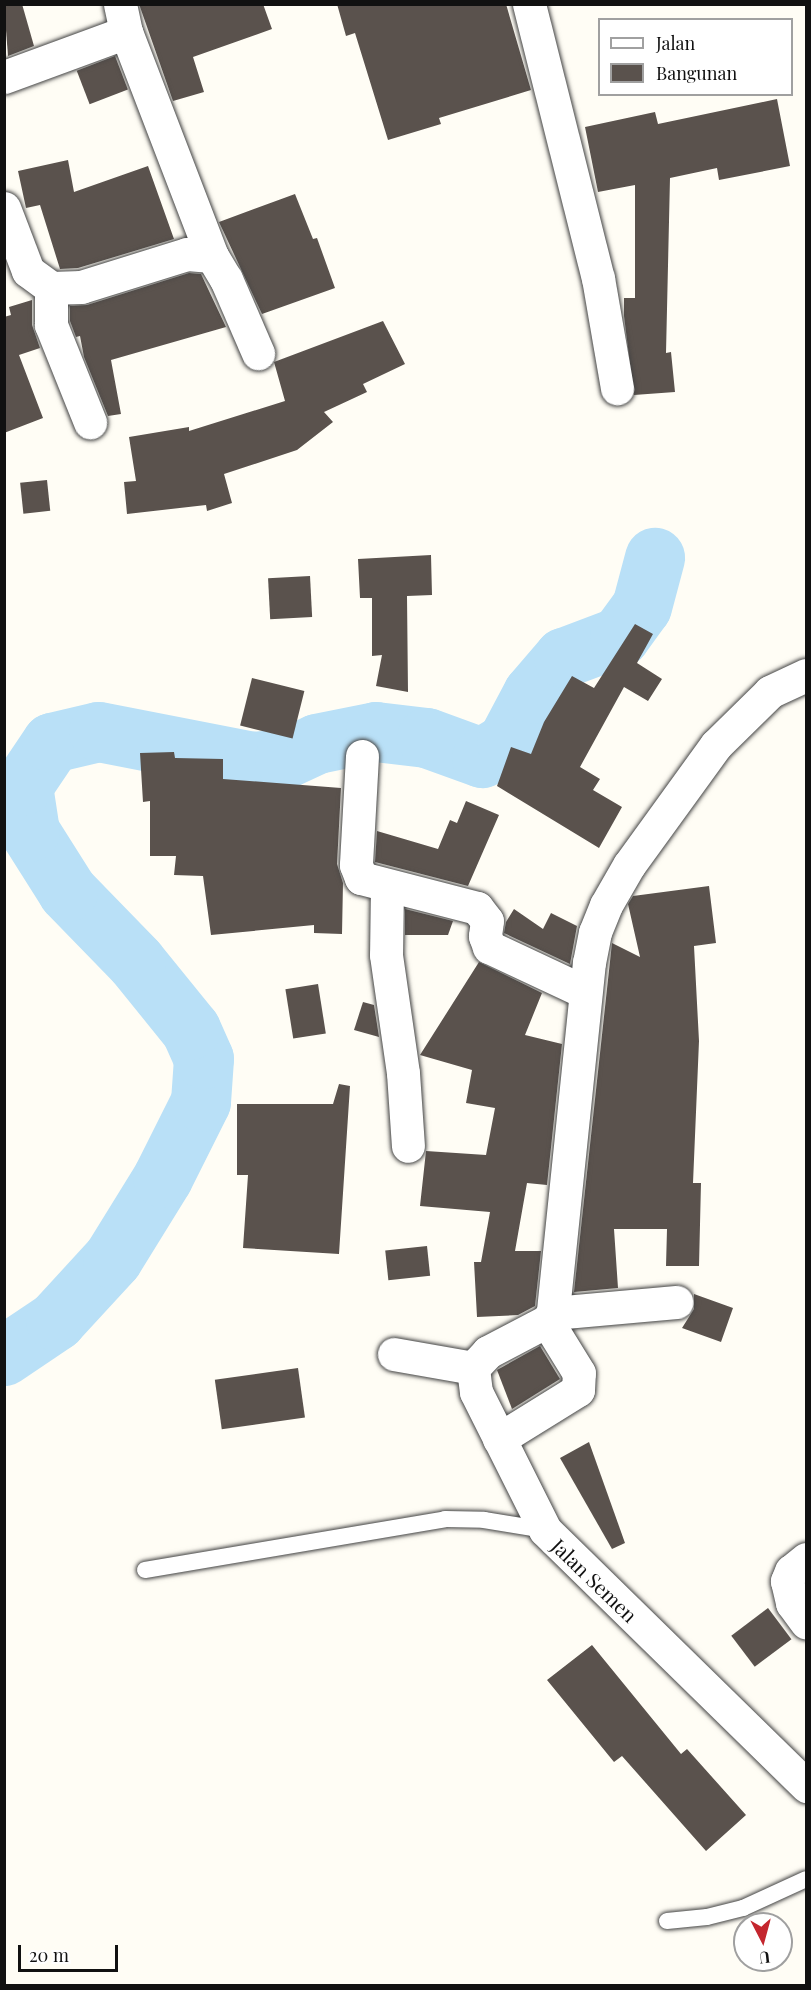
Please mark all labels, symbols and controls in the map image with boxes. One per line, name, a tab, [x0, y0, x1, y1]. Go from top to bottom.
legend	[598, 18, 793, 96]
text: Jalan	[656, 31, 695, 55]
text: Bangunan	[656, 61, 737, 85]
street label: Jalan Semen	[547, 1533, 643, 1627]
north arrow	[733, 1912, 793, 1972]
scale bar	[21, 1933, 122, 1971]
text: 20 m	[29, 1943, 69, 1967]
text: U	[758, 1947, 771, 1969]

